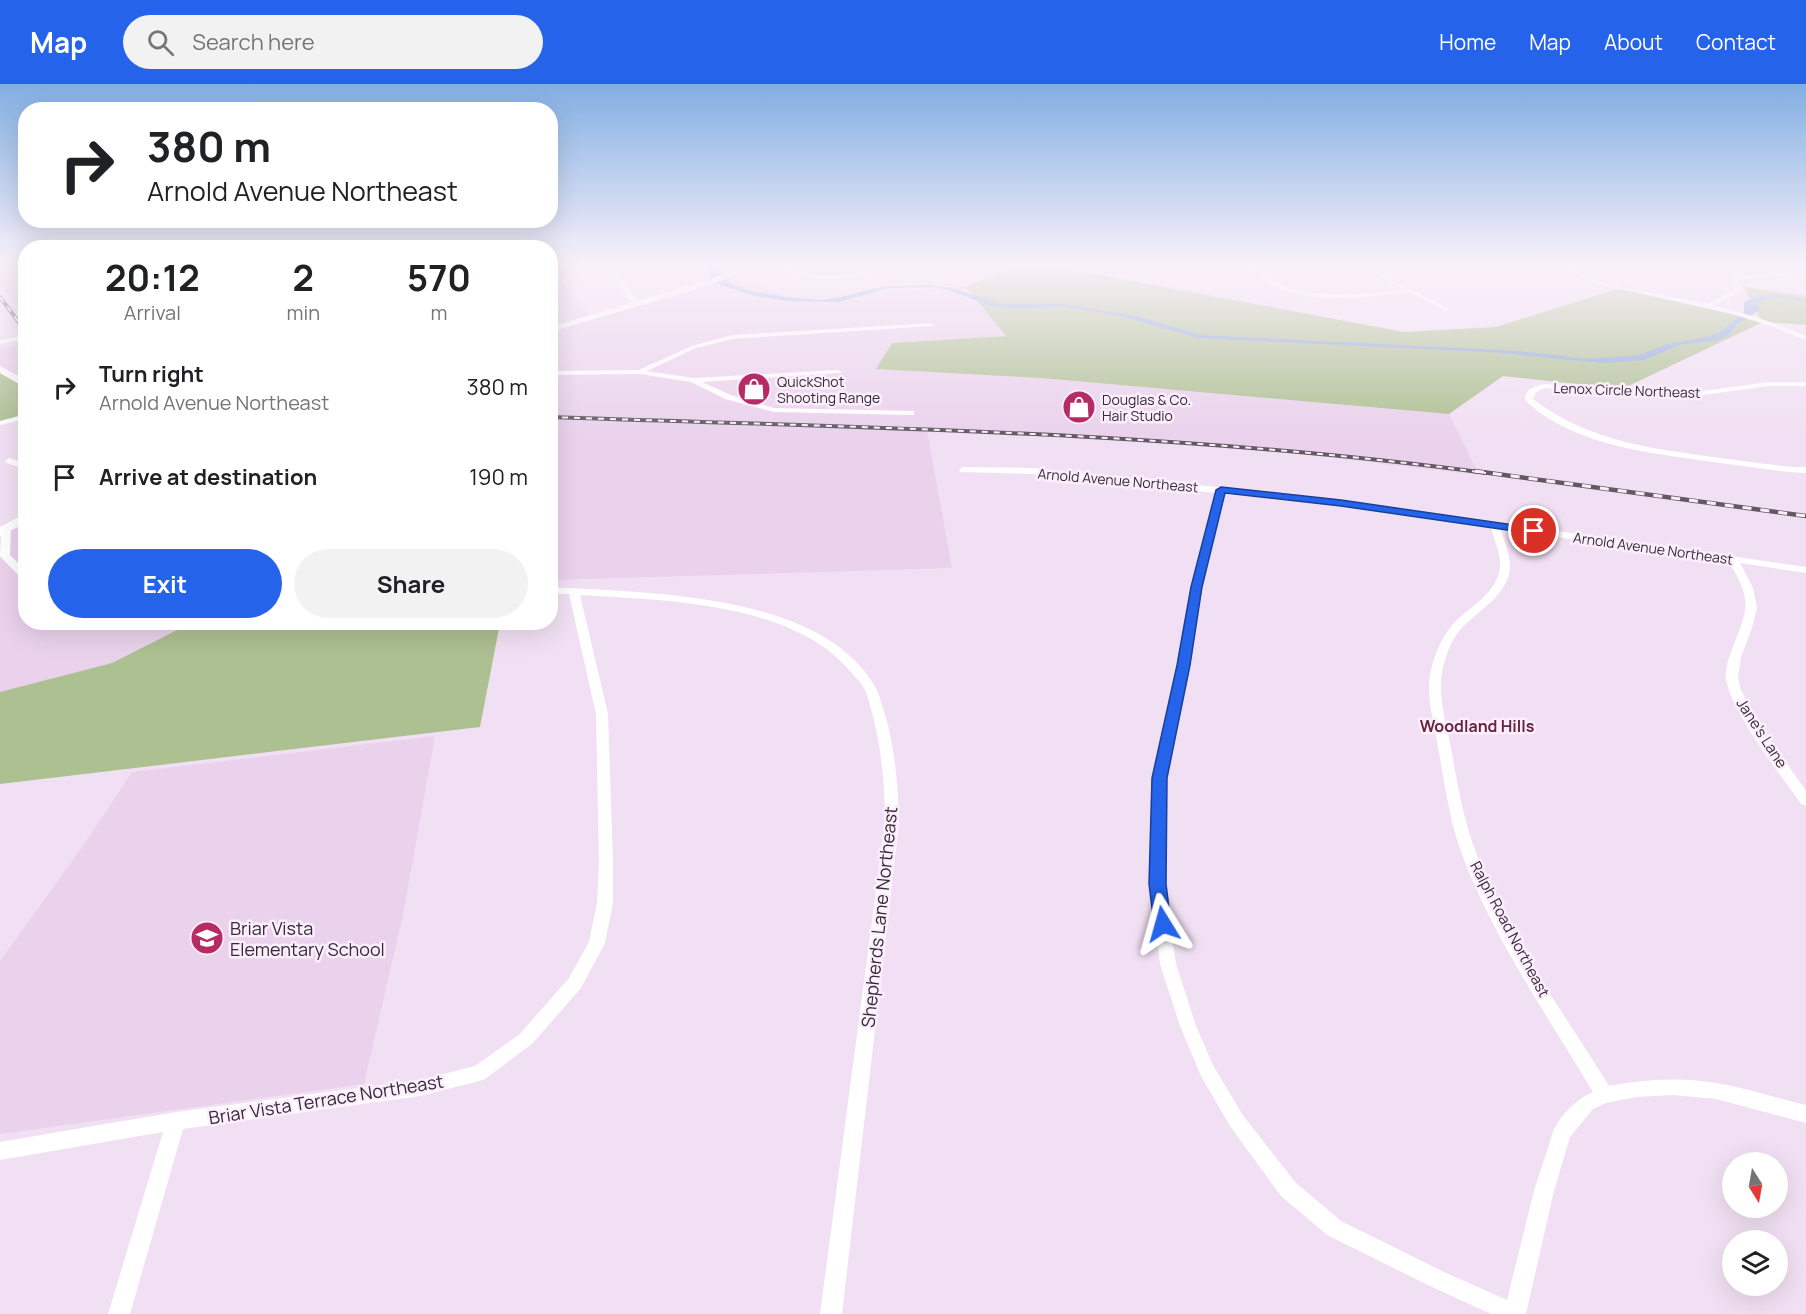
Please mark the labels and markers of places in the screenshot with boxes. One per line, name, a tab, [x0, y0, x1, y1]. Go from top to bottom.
shop icon: QuickShot Shooting Range	[736, 371, 772, 407]
place label: QuickShot Shooting Range	[777, 372, 880, 407]
shop icon: Douglas & Co. Hair Studio	[1061, 389, 1097, 425]
place label: Douglas & Co. Hair Studio	[1102, 390, 1191, 425]
pin	[1508, 505, 1559, 556]
place label: Briar Vista Elementary School	[230, 916, 385, 961]
school or university icon: Briar Vista Elementary School	[189, 920, 225, 956]

